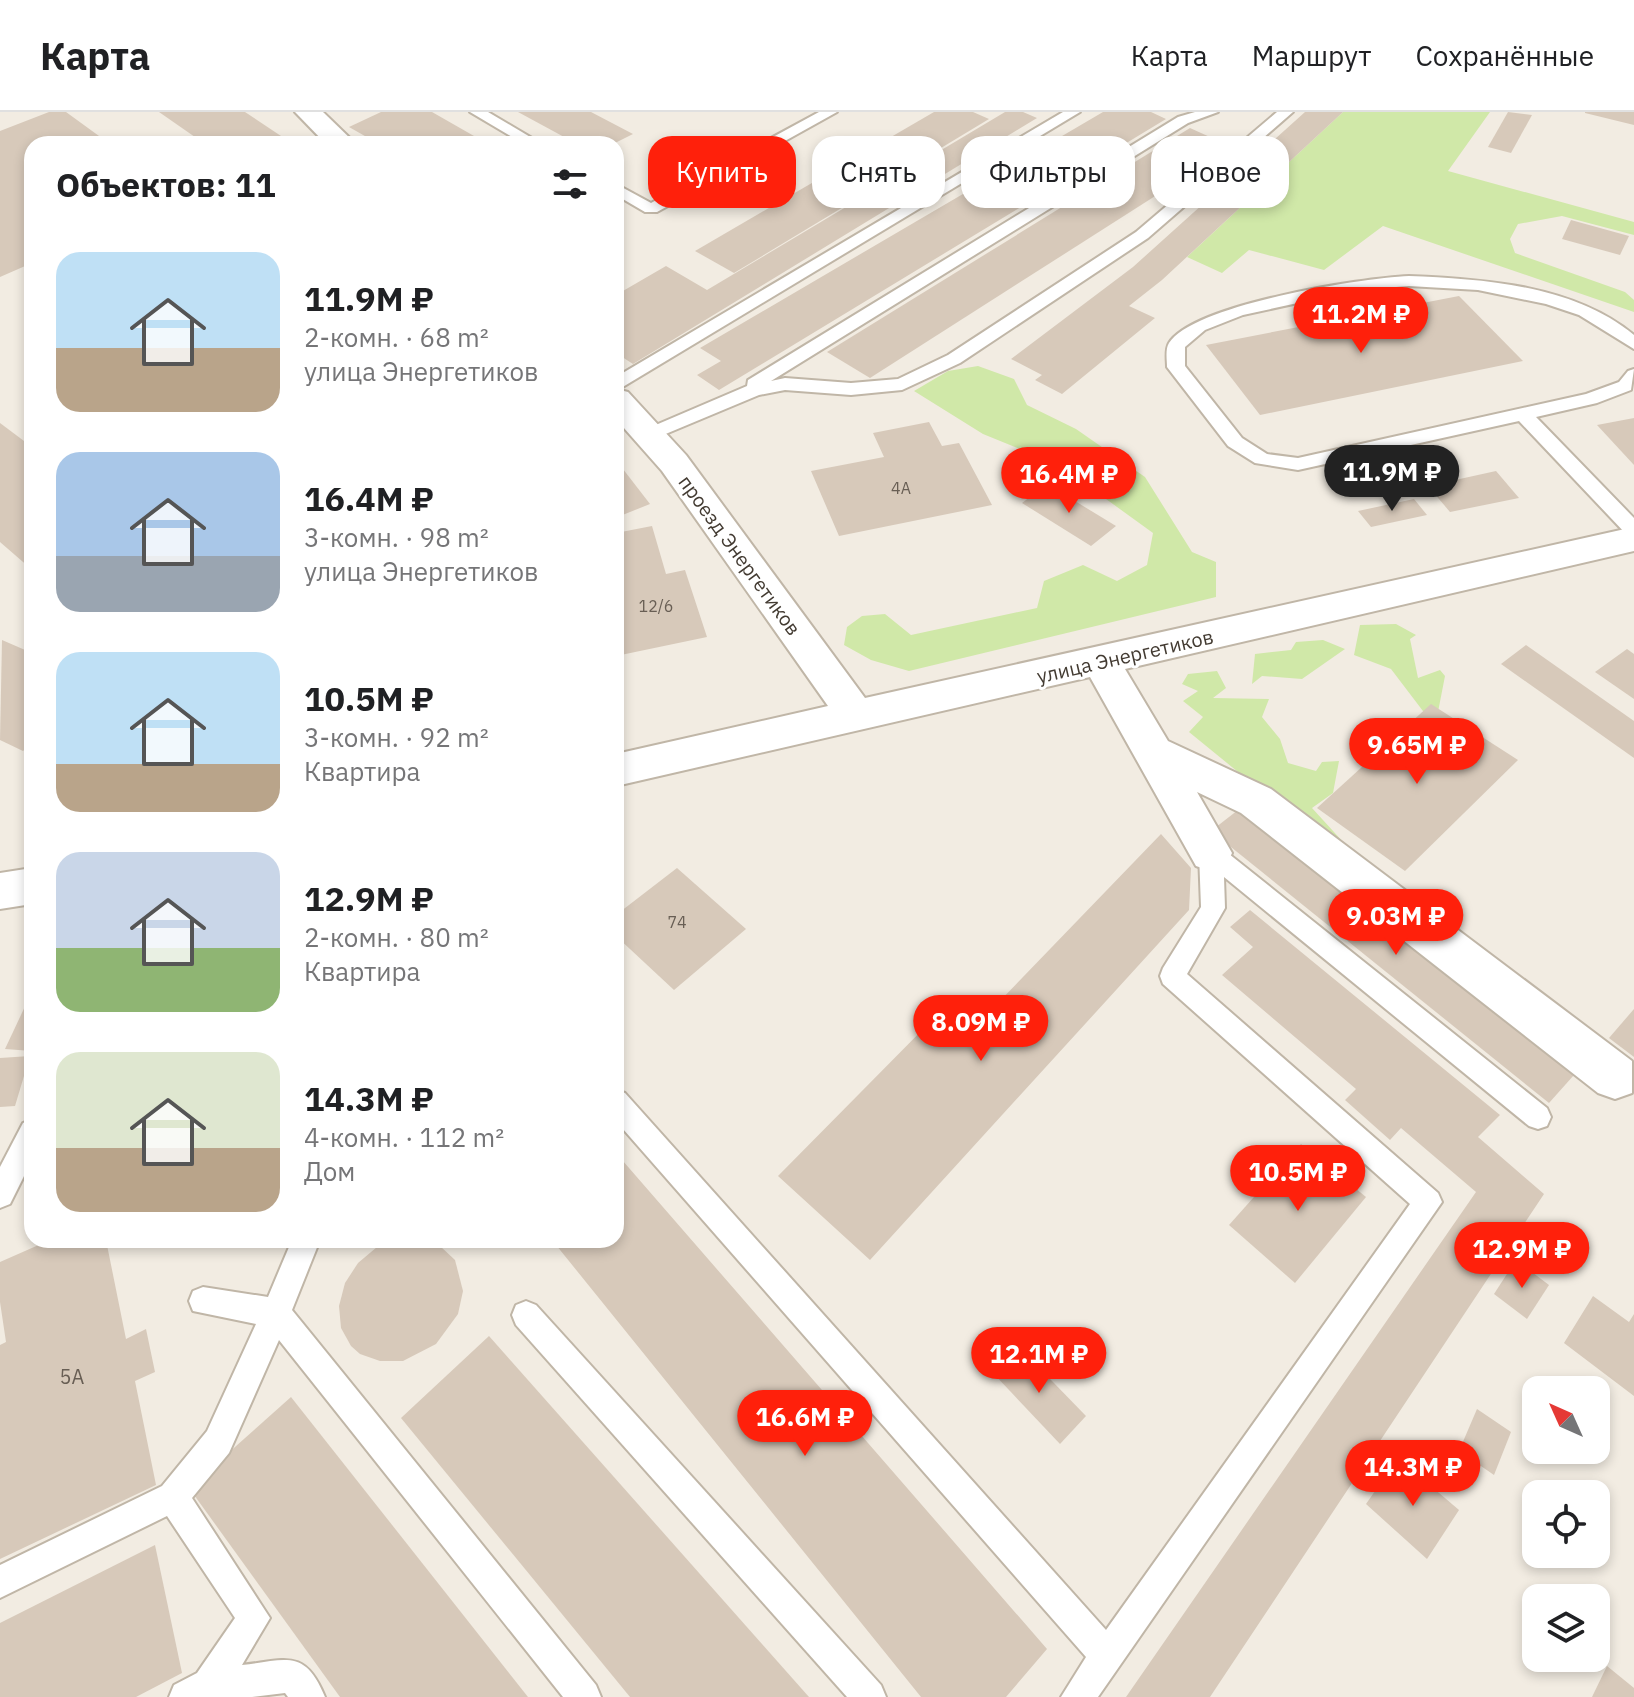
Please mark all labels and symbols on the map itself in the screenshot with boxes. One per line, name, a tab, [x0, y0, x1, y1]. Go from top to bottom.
pin: 11.2M ₽	[1287, 287, 1435, 355]
pin: 11.9M ₽	[1318, 445, 1466, 513]
pin: 16.4M ₽	[995, 447, 1143, 515]
street label: проезд Энергетиков	[673, 469, 807, 641]
house number: 4А	[891, 478, 911, 498]
house number: 12/6	[639, 596, 673, 616]
street label: улица Энергетиков	[1034, 623, 1216, 689]
pin: 9.65M ₽	[1343, 718, 1491, 786]
pin: 9.03M ₽	[1322, 889, 1470, 957]
house number: 74	[667, 912, 687, 932]
pin: 8.09M ₽	[907, 995, 1055, 1063]
pin: 10.5M ₽	[1224, 1145, 1372, 1213]
pin: 12.9M ₽	[1448, 1222, 1596, 1290]
pin: 12.1M ₽	[965, 1327, 1113, 1395]
house number: 5А	[60, 1363, 85, 1390]
north arrow	[1522, 1376, 1610, 1464]
pin: 16.6M ₽	[731, 1390, 879, 1458]
pin: 14.3M ₽	[1339, 1440, 1487, 1508]

